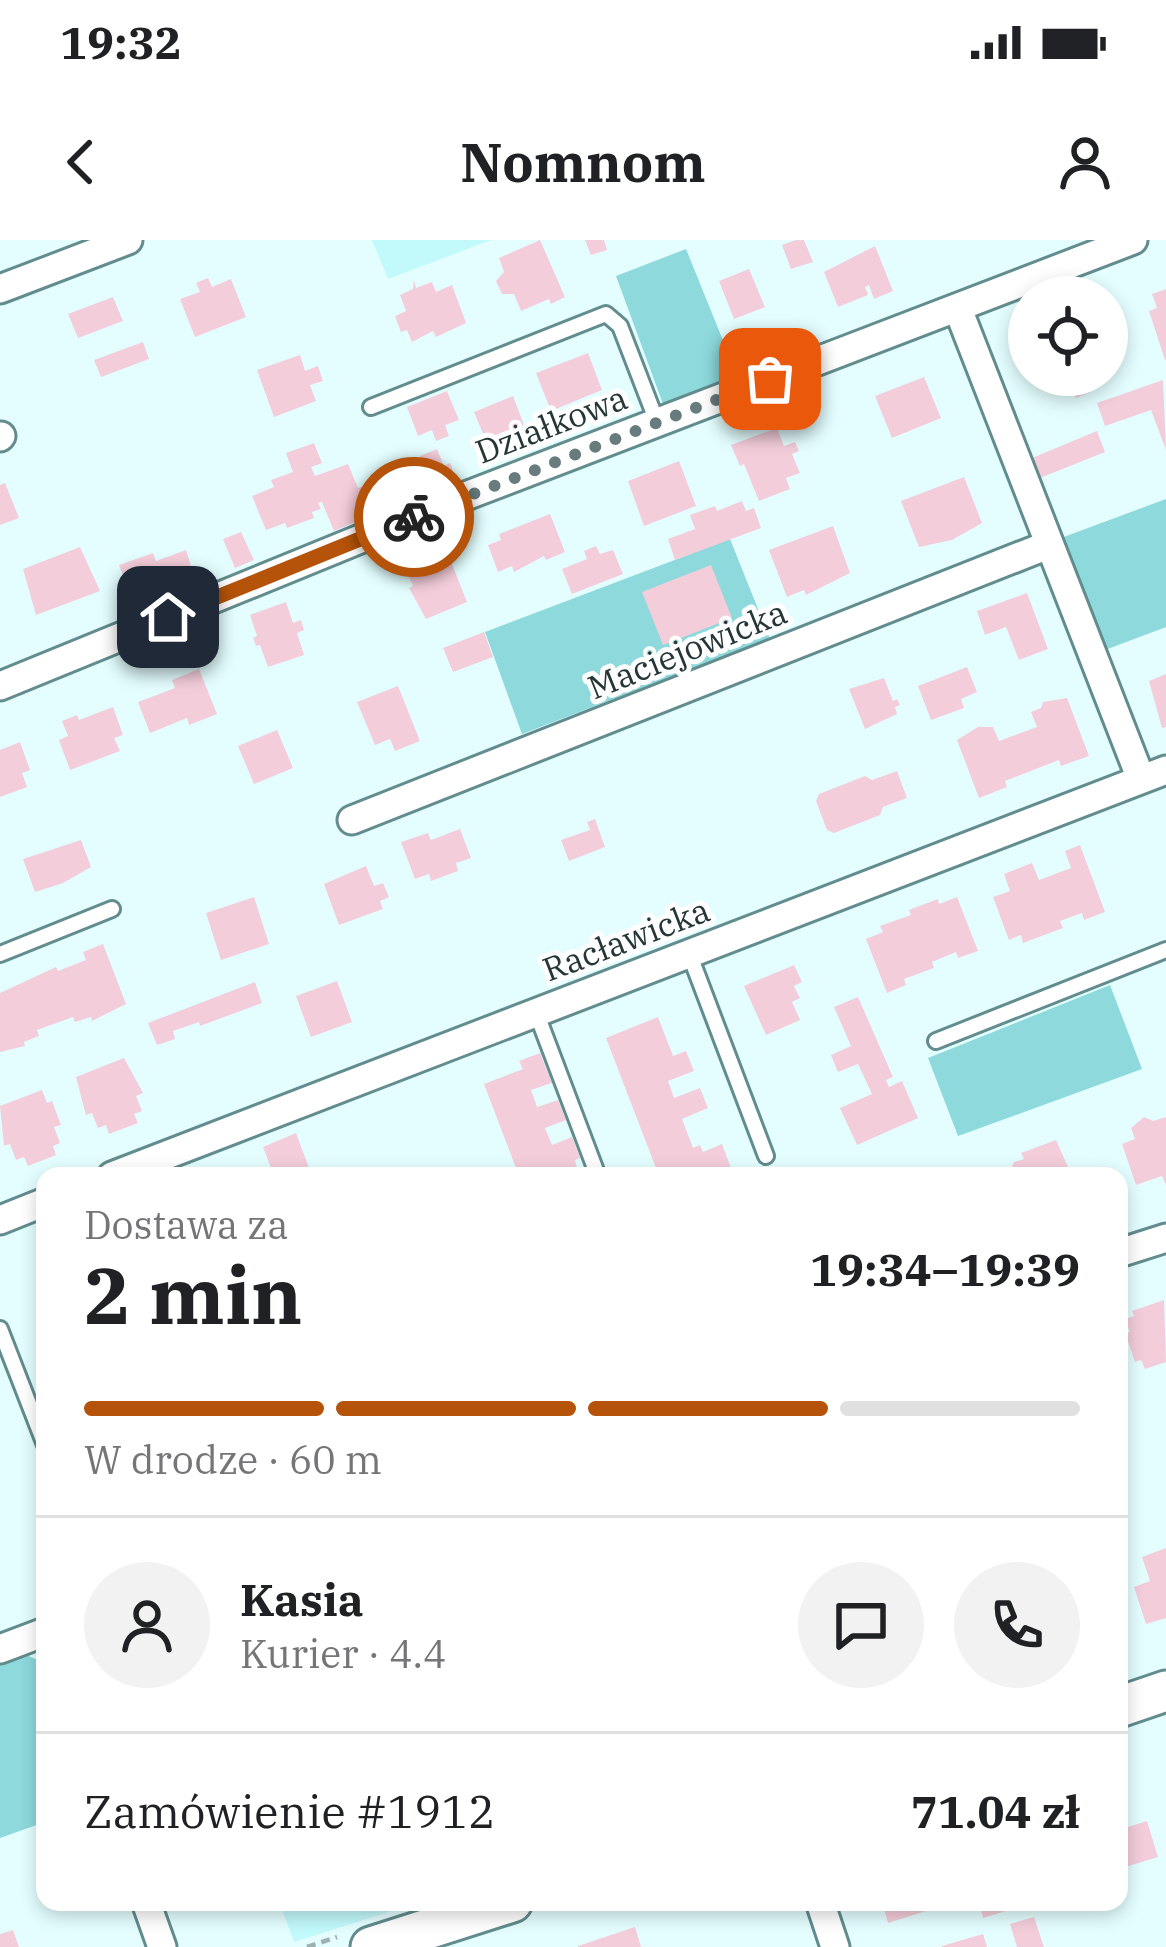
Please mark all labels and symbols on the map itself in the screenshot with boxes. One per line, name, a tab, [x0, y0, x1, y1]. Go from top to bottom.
pin	[719, 328, 821, 430]
street label: Działkowa	[469, 375, 633, 473]
courier	[354, 457, 474, 577]
pin	[117, 566, 219, 668]
street label: Maciejowicka	[581, 590, 793, 708]
street label: Racławicka	[536, 887, 716, 991]

